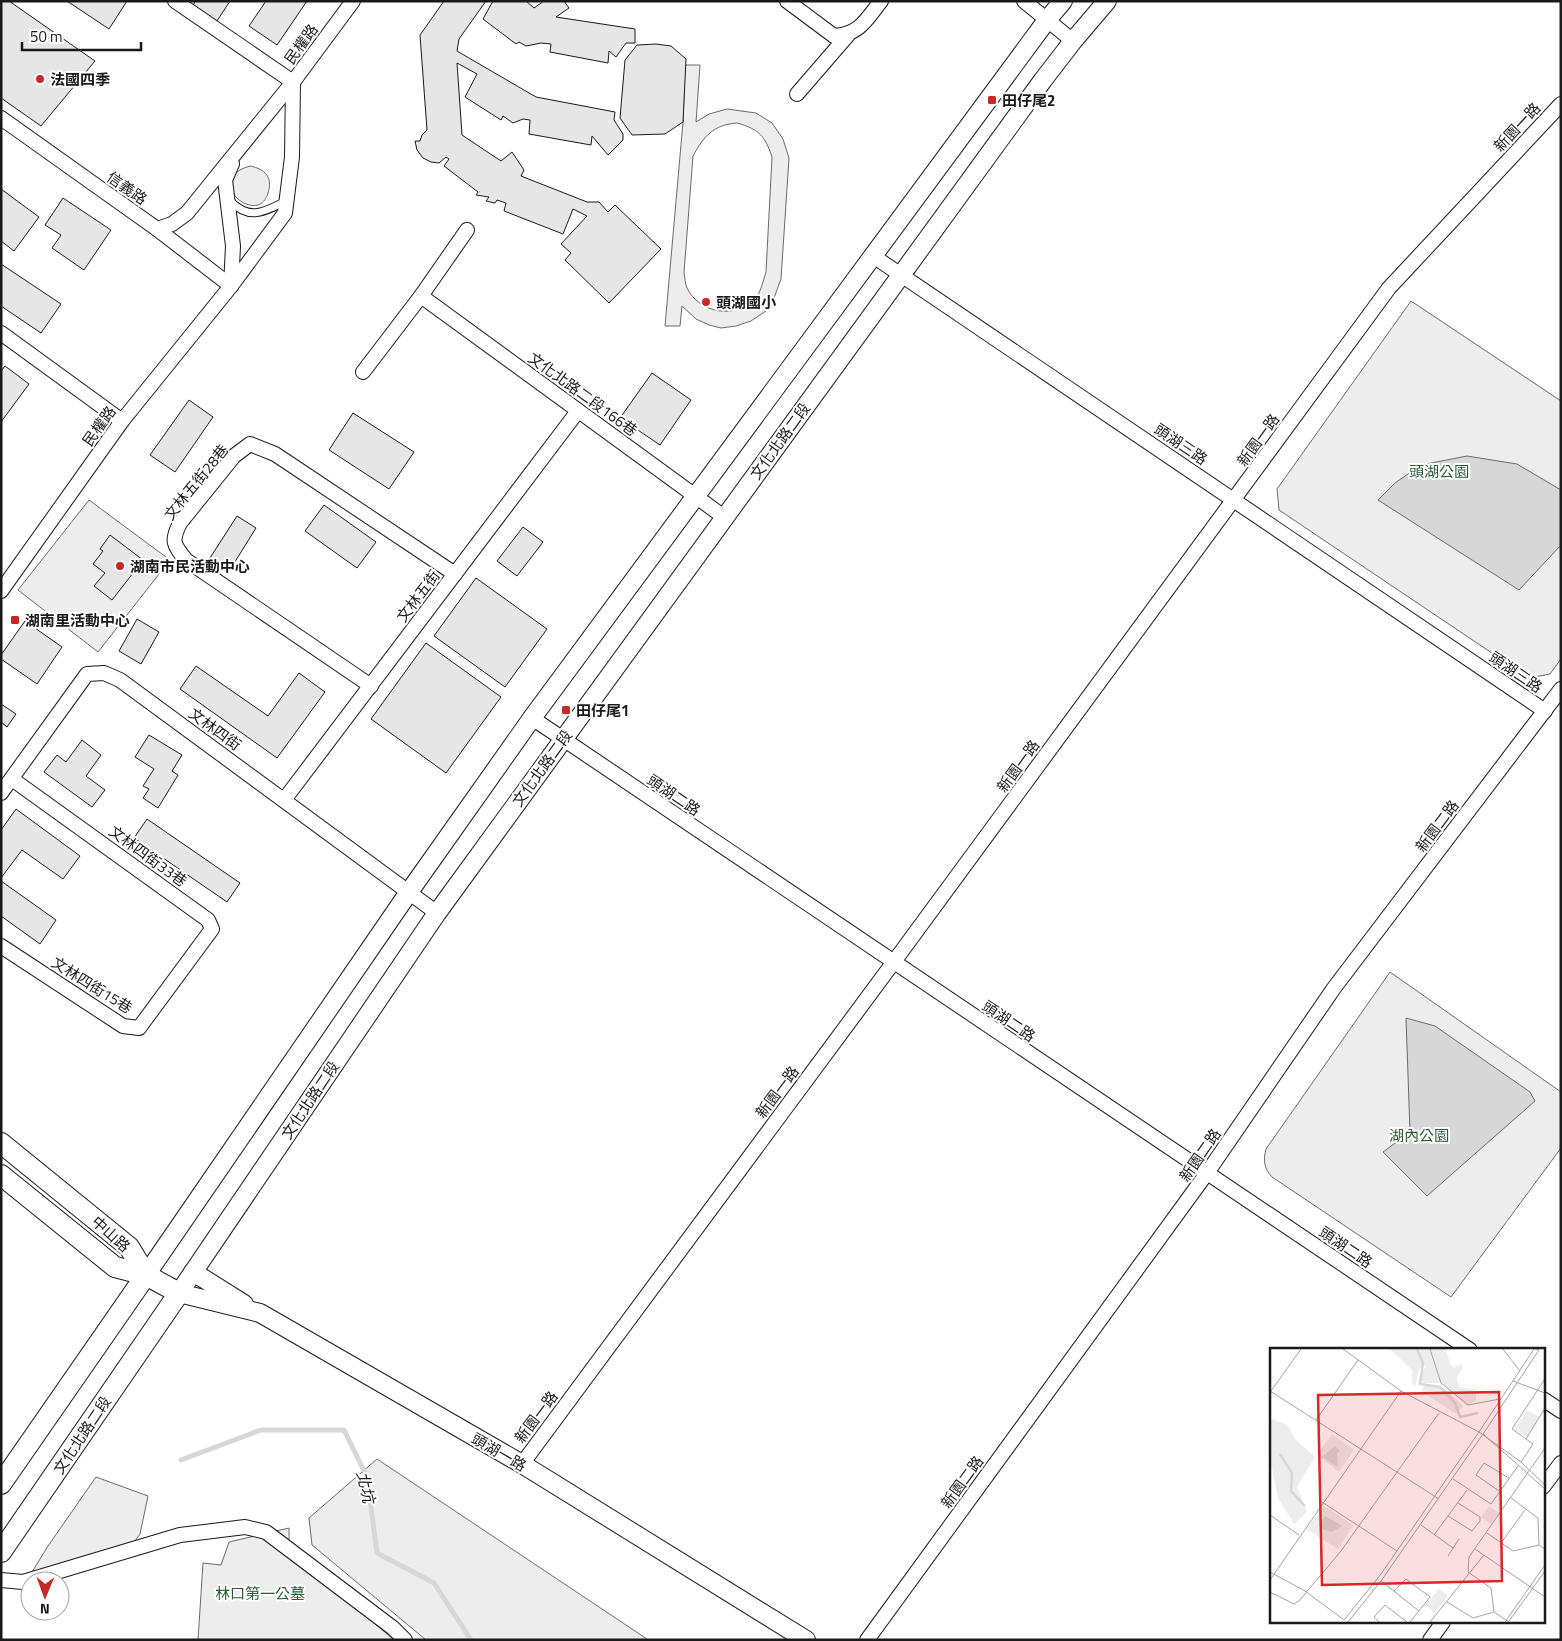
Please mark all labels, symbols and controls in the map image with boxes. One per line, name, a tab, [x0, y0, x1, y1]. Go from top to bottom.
street label: 民權路	[278, 19, 324, 69]
scale bar	[22, 20, 141, 52]
text: 50 m	[30, 25, 63, 48]
place label: 法國四季	[50, 68, 110, 91]
marker: 法國四季	[34, 73, 46, 85]
place label: 田仔尾2	[1002, 89, 1055, 112]
marker: 田仔尾2	[986, 94, 998, 106]
street label: 新園一路	[1488, 97, 1546, 157]
street label: 信義路	[102, 166, 152, 210]
place label: 頭湖國小	[716, 291, 777, 314]
marker: 頭湖國小	[700, 296, 712, 308]
street label: 文化北路二段166巷	[524, 346, 642, 442]
street label: 文化北路二段	[744, 398, 816, 484]
street label: 民權路	[76, 401, 122, 451]
street label: 新園一路	[1231, 409, 1285, 471]
street label: 頭湖三路	[1150, 418, 1212, 470]
street label: 文林五街28巷	[158, 439, 234, 525]
park label: 頭湖公園	[1409, 460, 1469, 483]
place label: 湖南市民活動中心	[130, 555, 250, 578]
marker: 湖南市民活動中心	[114, 560, 126, 572]
street label: 文林五街	[391, 565, 445, 627]
place label: 湖南里活動中心	[25, 609, 130, 632]
marker: 湖南里活動中心	[9, 614, 21, 626]
street label: 頭湖三路	[1485, 646, 1547, 698]
place label: 田仔尾1	[576, 699, 629, 722]
street label: 文林四街	[184, 702, 246, 756]
marker: 田仔尾1	[560, 704, 572, 716]
street label: 文化北路二段	[506, 725, 578, 811]
street label: 新園一路	[991, 735, 1045, 797]
street label: 頭湖二路	[643, 769, 705, 821]
street label: 新園二路	[1410, 795, 1464, 857]
street label: 文林四街33巷	[104, 820, 192, 892]
street label: 文林四街15巷	[47, 951, 137, 1019]
street label: 頭湖二路	[978, 995, 1040, 1047]
street label: 文化北路二段	[275, 1056, 345, 1144]
street label: 新園一路	[750, 1061, 804, 1123]
street label: 新園二路	[1173, 1124, 1227, 1186]
park label: 湖內公園	[1389, 1124, 1449, 1147]
street label: 中山路	[87, 1210, 135, 1258]
street label: 頭湖二路	[1315, 1221, 1377, 1273]
inset map	[1270, 1348, 1544, 1624]
street label: 新園一路	[509, 1386, 563, 1448]
street label: 文化北路二段	[47, 1391, 117, 1479]
street label: 頭湖一路	[467, 1427, 531, 1477]
street label: 新園二路	[935, 1451, 989, 1513]
water label: 北坑	[351, 1469, 382, 1507]
north arrow	[20, 1571, 70, 1621]
park label: 林口第一公墓	[215, 1582, 305, 1605]
text: N	[40, 1599, 50, 1620]

